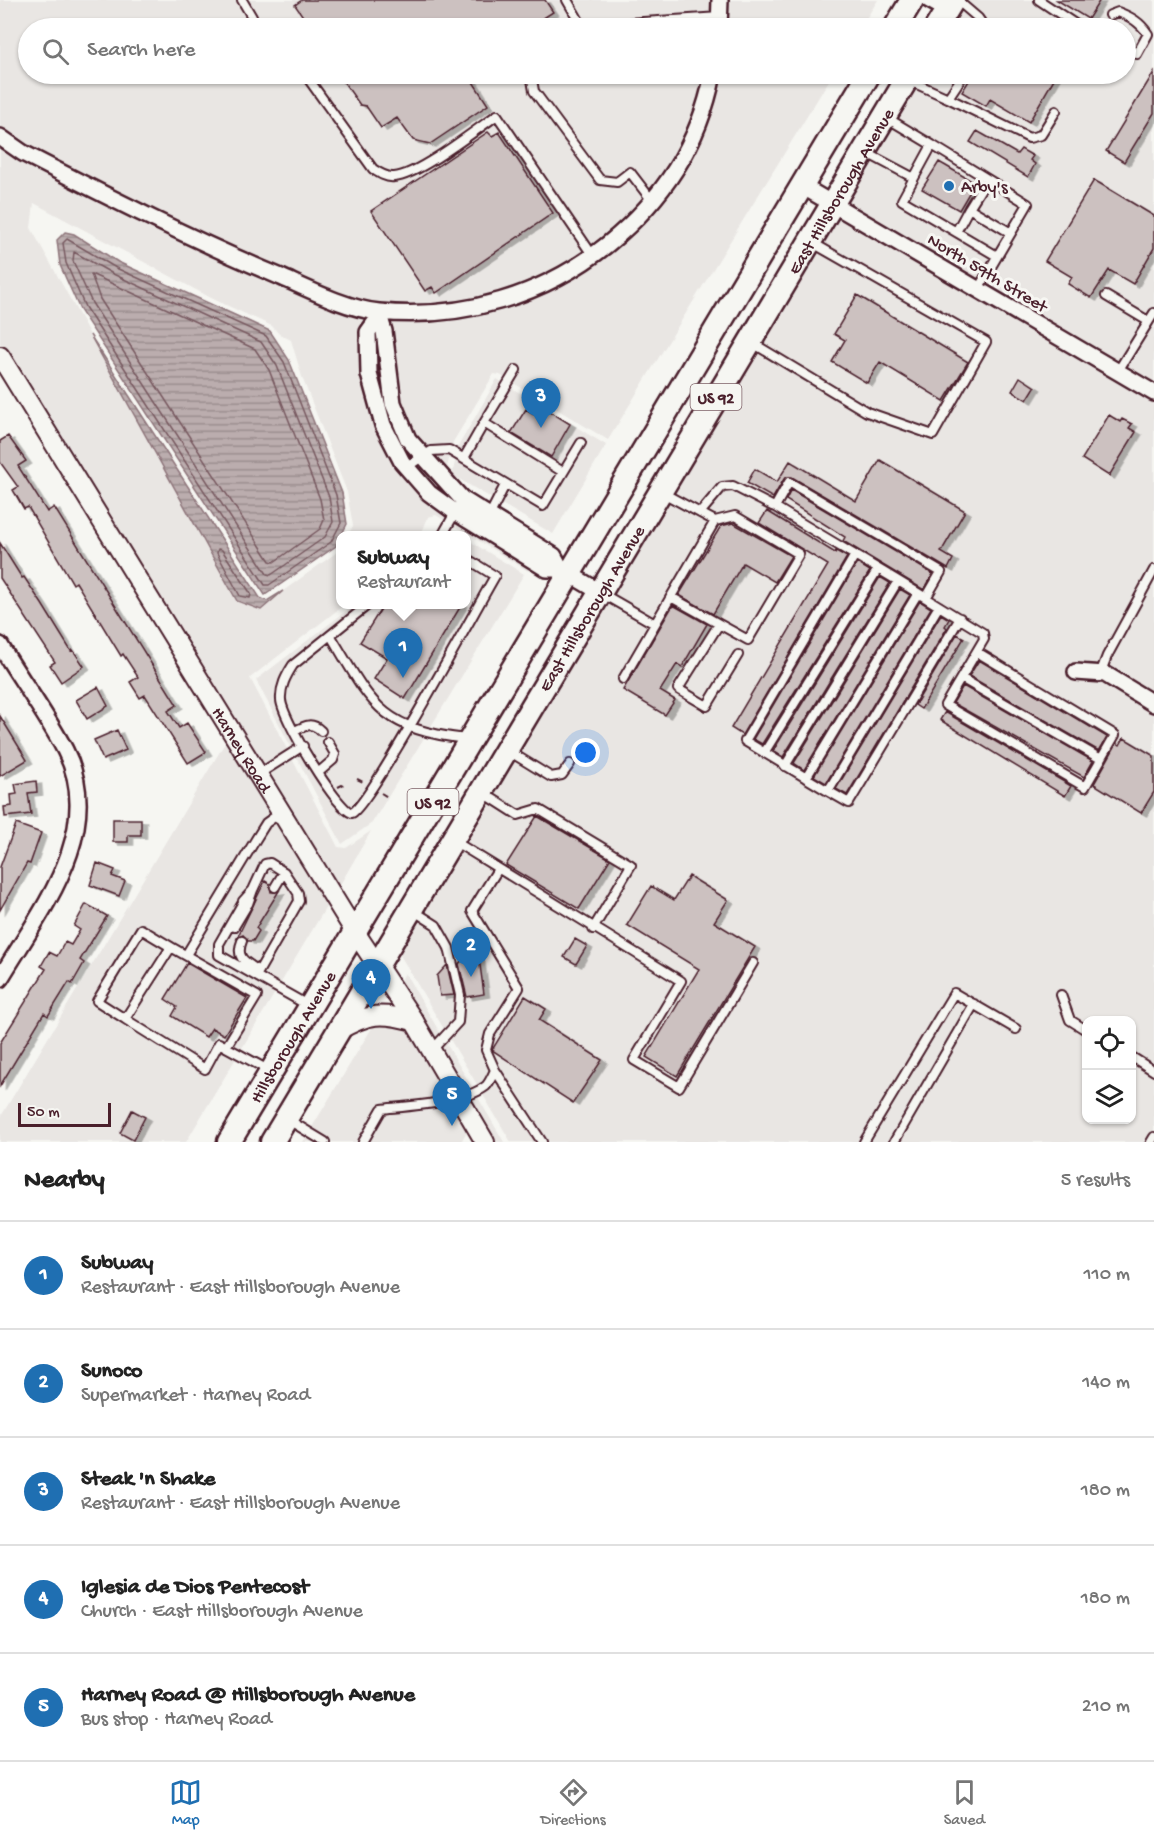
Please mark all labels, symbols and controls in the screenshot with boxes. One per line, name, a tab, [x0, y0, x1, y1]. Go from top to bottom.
search box	[18, 18, 1136, 84]
icon: search	[39, 35, 72, 68]
text: Search here	[87, 38, 195, 64]
street label: East Hillsborough Avenue	[785, 105, 900, 279]
place label: Arby's	[961, 178, 1009, 199]
marker: Arby's	[942, 179, 956, 193]
street label: North 59th Street	[923, 230, 1052, 319]
pin: 3	[522, 378, 560, 428]
road number: US 92	[690, 384, 742, 410]
street label: East Hillsborough Avenue	[535, 522, 651, 696]
popup	[336, 531, 471, 609]
text: Subway	[357, 546, 429, 572]
text: Restaurant	[357, 572, 450, 595]
pin: 1	[384, 628, 422, 678]
street label: Harney Road	[206, 704, 275, 799]
your location	[571, 738, 600, 767]
road number: US 92	[408, 789, 458, 815]
pin: 2	[452, 928, 490, 977]
pin: 4	[352, 960, 391, 1009]
street label: Hillsborough Avenue	[247, 967, 342, 1108]
map controls	[1082, 1016, 1136, 1124]
button: locate	[1082, 1016, 1136, 1070]
button: layers	[1082, 1070, 1136, 1124]
pin: 5	[432, 1076, 472, 1126]
scale bar	[18, 1100, 111, 1128]
text: 50 m	[27, 1104, 60, 1123]
text: Nearby	[24, 1166, 105, 1197]
text: 5 results	[1061, 1170, 1130, 1193]
text: Subway	[81, 1251, 153, 1277]
text: 1	[39, 1264, 48, 1287]
text: 110 m	[1084, 1264, 1130, 1287]
text: Restaurant · East Hillsborough Avenue	[81, 1277, 400, 1300]
text: Sunoco	[81, 1359, 142, 1385]
text: 2	[39, 1372, 48, 1395]
text: 140 m	[1082, 1372, 1130, 1395]
text: Supermarket · Harney Road	[81, 1385, 310, 1408]
text: Steak 'n Shake	[81, 1467, 215, 1493]
text: 3	[38, 1480, 49, 1503]
text: 180 m	[1081, 1480, 1130, 1503]
text: Restaurant · East Hillsborough Avenue	[81, 1493, 400, 1516]
text: Iglesia de Dios Pentecost	[81, 1575, 309, 1601]
text: 4	[39, 1588, 48, 1611]
text: 180 m	[1081, 1588, 1130, 1611]
text: Church · East Hillsborough Avenue	[81, 1601, 363, 1624]
text: Harney Road @ Hillsborough Avenue	[81, 1683, 415, 1709]
text: 5	[38, 1696, 49, 1719]
text: 210 m	[1082, 1696, 1130, 1719]
text: Bus stop · Harney Road	[81, 1709, 272, 1732]
tab: Map	[169, 1776, 202, 1831]
tab: Directions	[540, 1776, 606, 1831]
tab: Saved	[944, 1776, 985, 1831]

